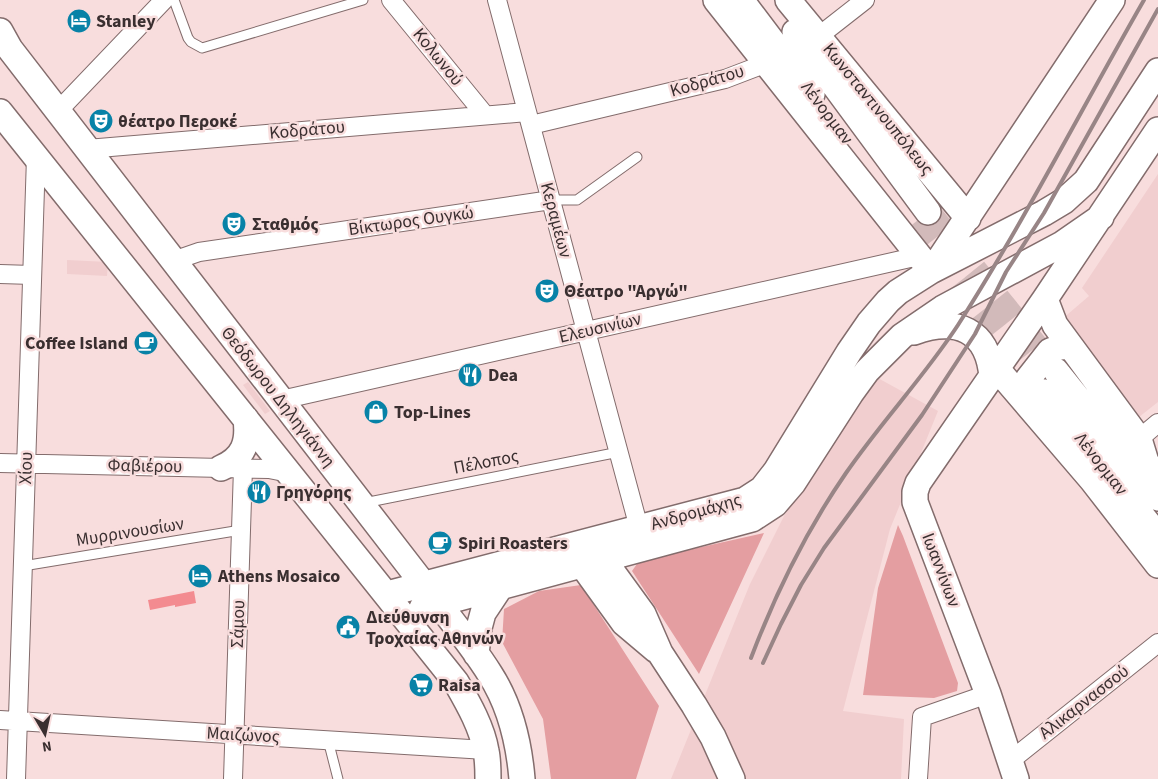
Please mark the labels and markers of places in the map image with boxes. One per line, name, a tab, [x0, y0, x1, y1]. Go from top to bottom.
hotel icon: Stanley	[66, 8, 92, 34]
place label: Stanley	[96, 9, 156, 34]
theatre icon: θέατρο Περοκέ	[88, 108, 114, 134]
place label: θέατρο Περοκέ	[118, 109, 238, 134]
theatre icon: Σταθμός	[221, 211, 247, 237]
place label: Σταθμός	[252, 212, 318, 237]
theatre icon: Θέατρο "Αργώ"	[534, 278, 560, 304]
place label: Θέατρο "Αργώ"	[564, 279, 688, 304]
cafe icon: Coffee Island	[133, 330, 159, 356]
place label: Coffee Island	[25, 331, 128, 356]
restaurant icon: Dea	[457, 362, 483, 388]
place label: Dea	[488, 363, 518, 388]
shop icon: Top-Lines	[363, 399, 389, 425]
place label: Top-Lines	[394, 400, 471, 425]
restaurant icon: Γρηγόρης	[246, 479, 272, 505]
place label: Γρηγόρης	[276, 480, 351, 505]
cafe icon: Spiri Roasters	[427, 530, 453, 556]
place label: Spiri Roasters	[458, 531, 568, 556]
hotel icon: Athens Mosaico	[187, 563, 213, 589]
place label: Athens Mosaico	[217, 564, 340, 589]
place label: Διεύθυνση Τροχαίας Αθηνών	[366, 605, 504, 651]
public building icon: Διεύθυνση Τροχαίας Αθηνών	[335, 614, 361, 640]
supermarket icon: Raisa	[408, 672, 434, 698]
place label: Raisa	[438, 673, 481, 698]

